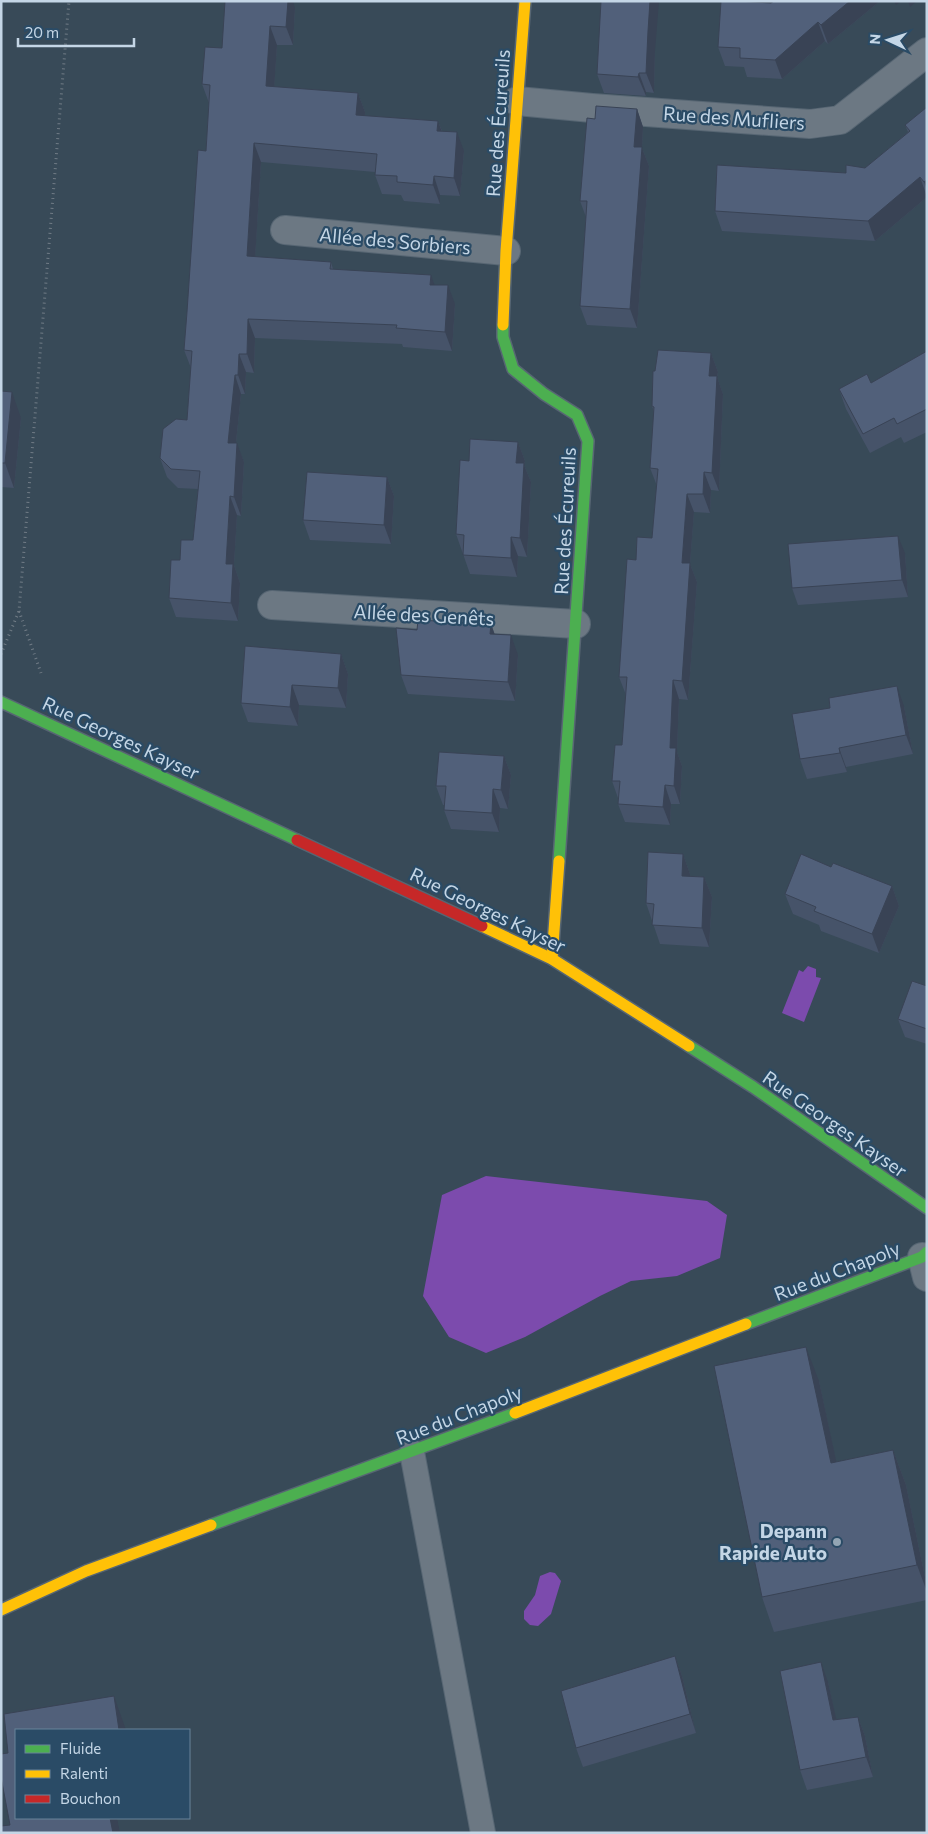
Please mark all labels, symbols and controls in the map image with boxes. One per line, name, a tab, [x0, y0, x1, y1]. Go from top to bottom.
scale bar	[18, 15, 134, 47]
north arrow	[863, 15, 913, 65]
text: 20 m	[25, 23, 59, 41]
text: N	[866, 33, 883, 45]
street label: Rue des Écureuils	[481, 48, 514, 197]
street label: Rue des Mufliers	[662, 101, 806, 134]
street label: Allée des Sorbiers	[318, 222, 472, 259]
street label: Rue des Écureuils	[549, 447, 580, 595]
street label: Allée des Genêts	[353, 599, 495, 630]
street label: Rue Georges Kayser	[39, 691, 204, 784]
street label: Rue Georges Kayser	[406, 862, 570, 957]
street label: Rue Georges Kayser	[759, 1065, 912, 1182]
street label: Rue du Chapoly	[771, 1236, 903, 1305]
street label: Rue du Chapoly	[393, 1380, 525, 1449]
place label: Depann Rapide Auto	[719, 1519, 827, 1564]
marker: Depann Rapide Auto	[831, 1536, 843, 1548]
legend	[15, 1729, 190, 1819]
text: Fluide	[60, 1739, 101, 1757]
text: Ralenti	[60, 1764, 108, 1782]
text: Bouchon	[60, 1789, 121, 1807]

